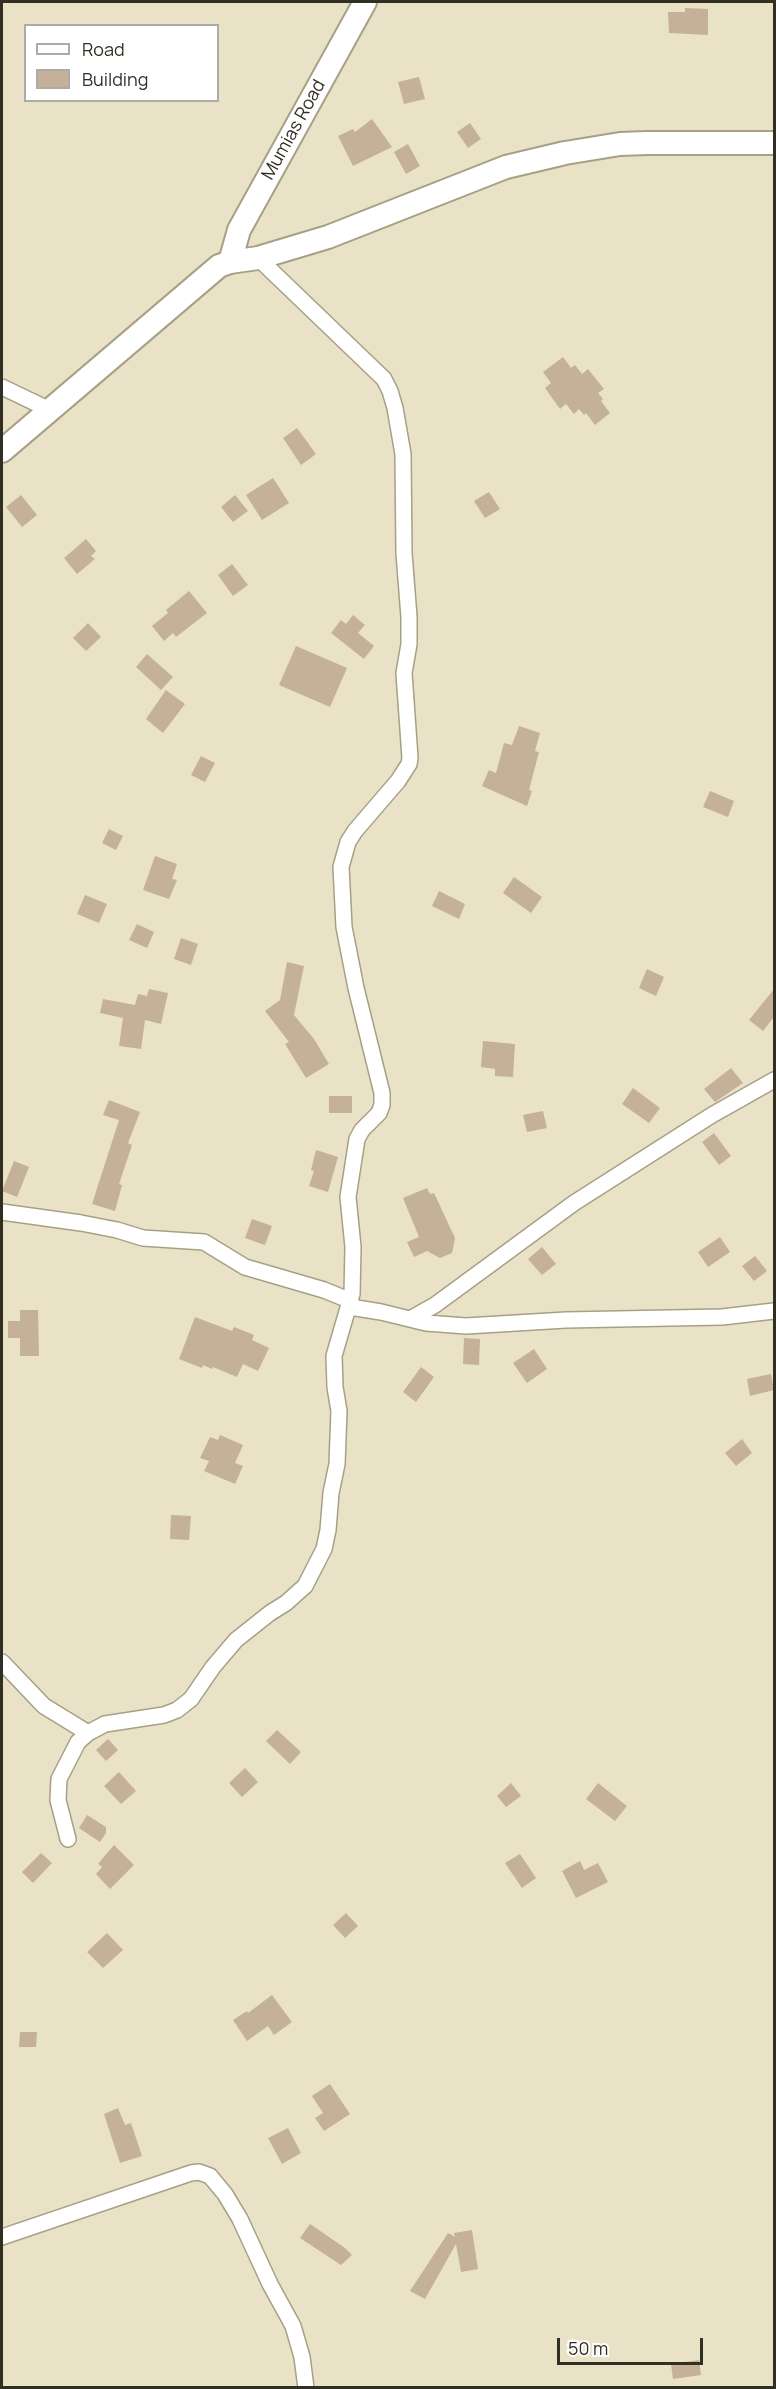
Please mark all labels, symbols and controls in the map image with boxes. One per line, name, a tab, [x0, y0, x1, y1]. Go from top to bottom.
legend	[24, 24, 219, 102]
text: Road	[82, 37, 125, 61]
text: Building	[82, 67, 148, 91]
street label: Mumias Road	[258, 76, 330, 184]
scale bar	[560, 2326, 706, 2364]
text: 50 m	[568, 2336, 608, 2360]

